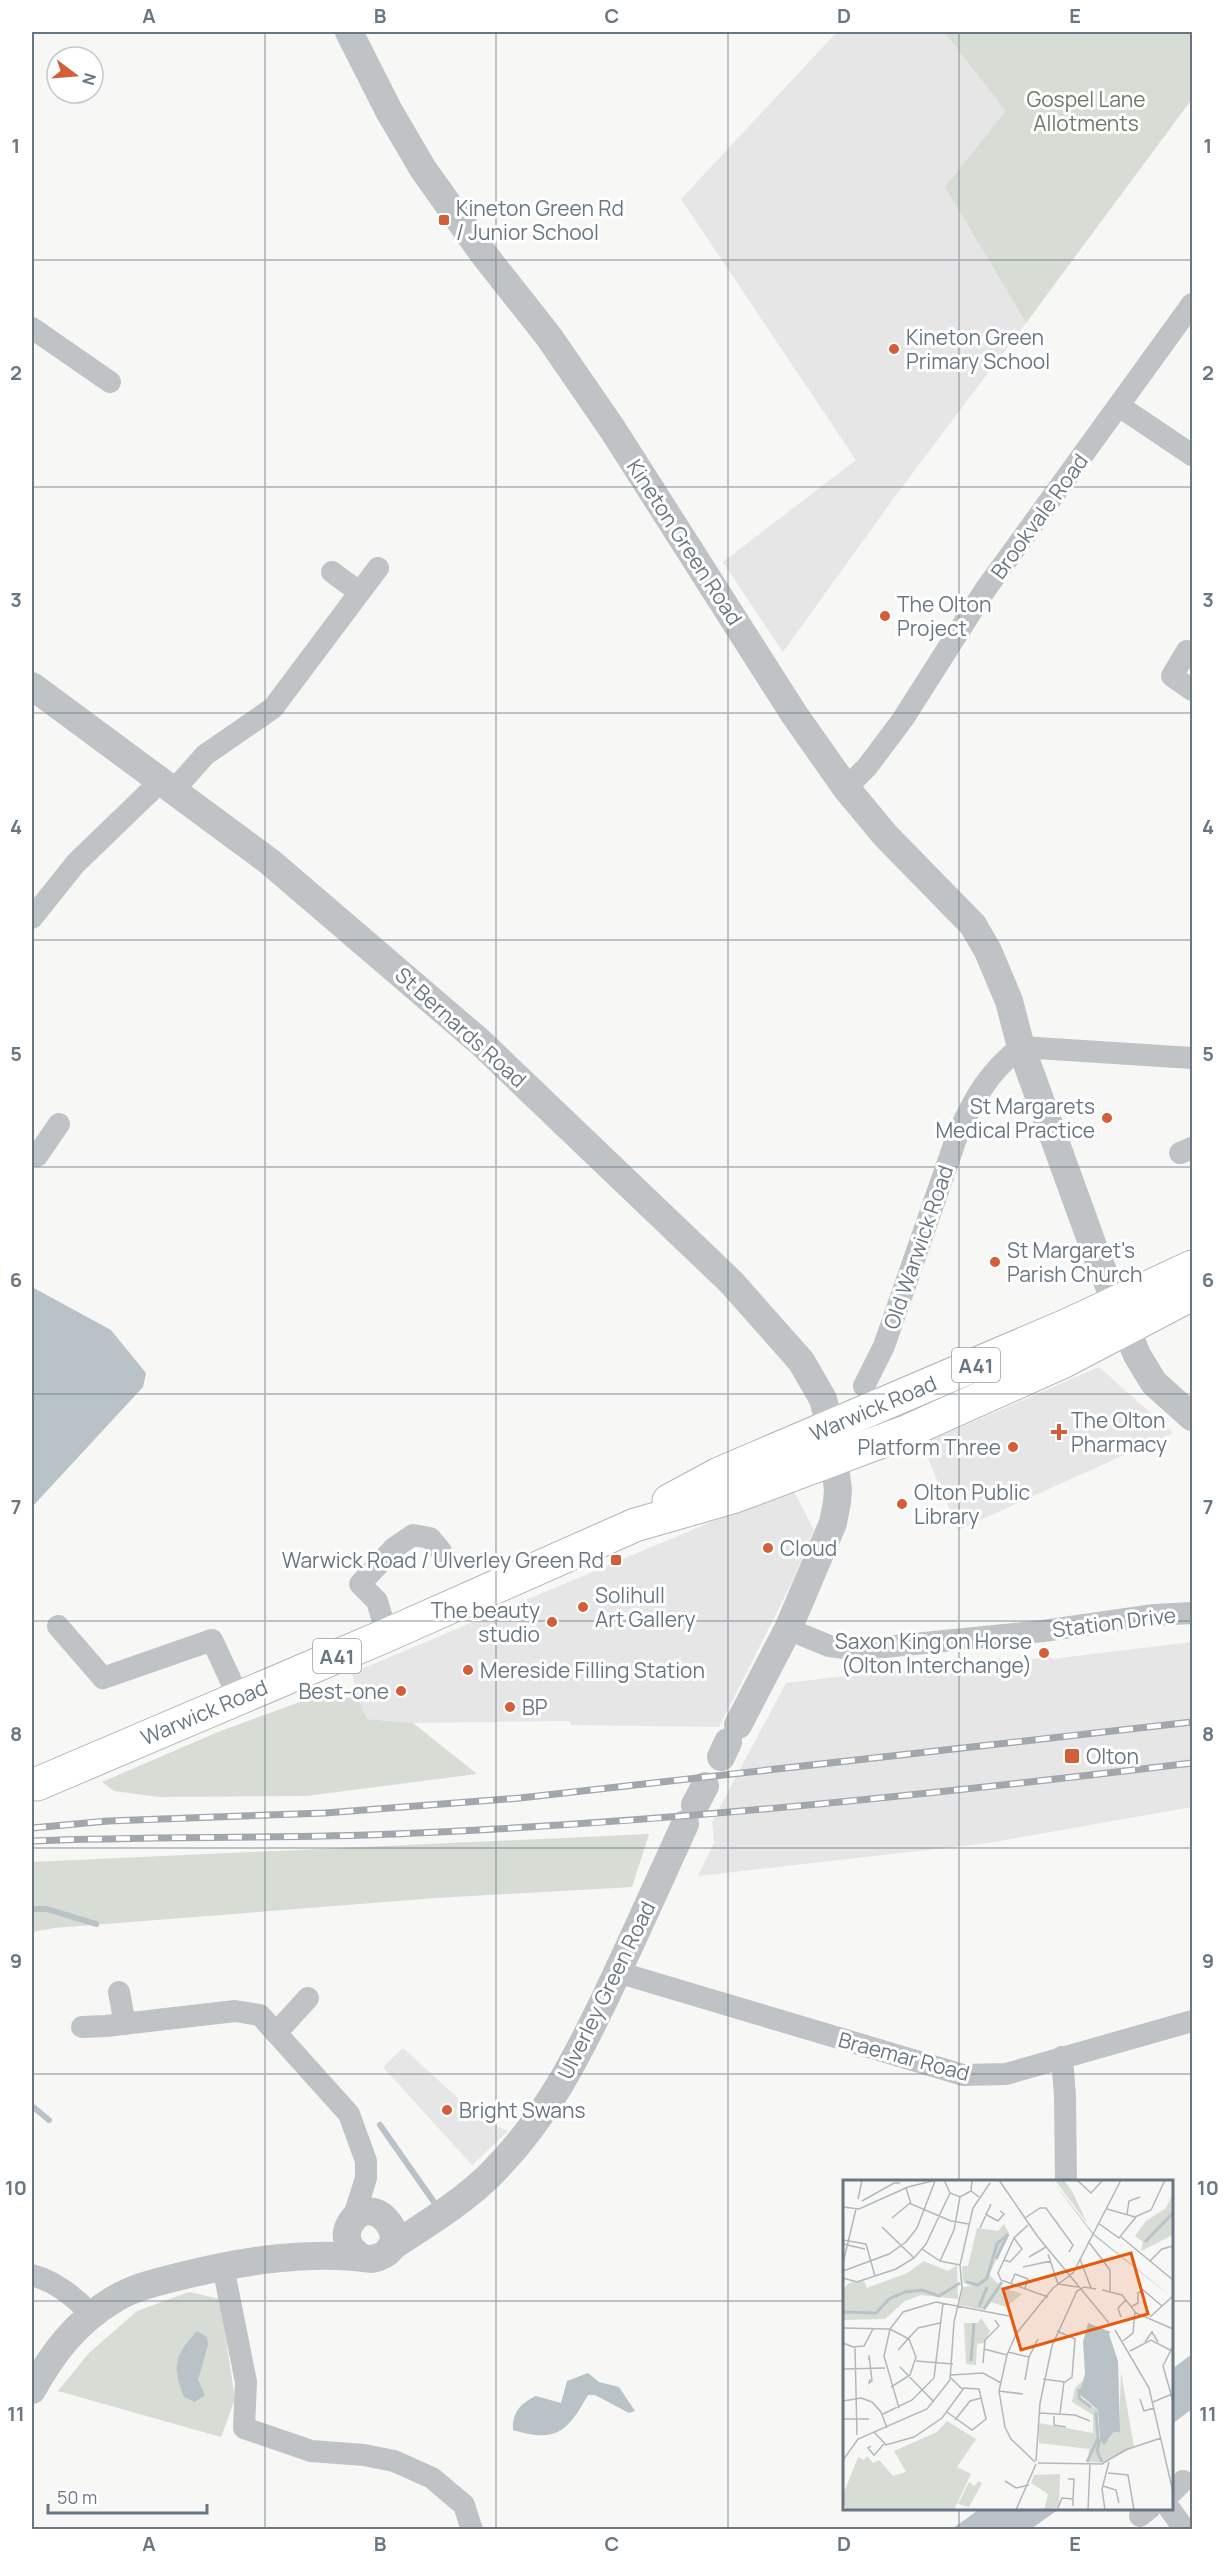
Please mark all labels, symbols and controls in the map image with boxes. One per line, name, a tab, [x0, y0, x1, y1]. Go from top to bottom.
text: A	[142, 2, 156, 29]
text: B	[374, 2, 387, 29]
text: C	[605, 2, 619, 29]
text: D	[837, 2, 851, 29]
text: E	[1069, 2, 1081, 29]
north arrow	[45, 45, 105, 105]
text: N	[77, 71, 102, 88]
park label: Gospel Lane Allotments	[1026, 85, 1146, 137]
text: 1	[12, 132, 20, 159]
text: 1	[1204, 132, 1212, 159]
place label: Kineton Green Rd / Junior School	[456, 194, 624, 246]
marker: Kineton Green Rd / Junior School	[437, 213, 451, 227]
place label: Kineton Green Primary School	[906, 323, 1050, 375]
marker: Kineton Green Primary School	[887, 342, 901, 356]
text: 2	[10, 359, 22, 386]
text: 2	[1202, 359, 1214, 386]
street label: Brookvale Road	[984, 448, 1094, 584]
street label: Kineton Green Road	[621, 454, 749, 630]
text: 3	[10, 586, 22, 613]
text: 3	[1202, 586, 1214, 613]
place label: The Olton Project	[897, 590, 991, 642]
marker: The Olton Project	[878, 609, 892, 623]
text: 4	[10, 813, 22, 840]
text: 4	[1202, 813, 1214, 840]
street label: St Bernards Road	[389, 961, 533, 1093]
text: 5	[10, 1040, 22, 1067]
text: 5	[1202, 1040, 1214, 1067]
place label: St Margarets Medical Practice	[935, 1092, 1095, 1144]
marker: St Margarets Medical Practice	[1100, 1111, 1114, 1125]
street label: Old Warwick Road	[877, 1161, 959, 1333]
place label: St Margaret's Parish Church	[1007, 1236, 1142, 1288]
marker: St Margaret's Parish Church	[988, 1255, 1002, 1269]
text: 6	[10, 1266, 22, 1293]
text: 6	[1202, 1266, 1214, 1293]
road number: A41	[952, 1348, 1000, 1382]
street label: Warwick Road	[805, 1369, 941, 1447]
place label: The Olton Pharmacy	[1071, 1406, 1167, 1458]
marker: The Olton Pharmacy	[1052, 1425, 1066, 1439]
place label: Platform Three	[857, 1433, 1001, 1461]
marker: Platform Three	[1006, 1440, 1020, 1454]
place label: Olton Public Library	[914, 1478, 1030, 1530]
text: 7	[11, 1493, 21, 1520]
text: 7	[1203, 1493, 1213, 1520]
marker: Olton Public Library	[895, 1497, 909, 1511]
place label: Cloud	[780, 1534, 837, 1562]
marker: Cloud	[761, 1541, 775, 1555]
place label: Warwick Road / Ulverley Green Rd	[282, 1546, 604, 1574]
marker: Warwick Road / Ulverley Green Rd	[609, 1553, 623, 1567]
place label: Solihull Art Gallery	[595, 1581, 696, 1633]
place label: The beauty studio	[431, 1596, 540, 1648]
marker: Solihull Art Gallery	[576, 1600, 590, 1614]
street label: Station Drive	[1050, 1601, 1178, 1643]
marker: The beauty studio	[545, 1615, 559, 1629]
place label: Saxon King on Horse (Olton Interchange)	[835, 1627, 1032, 1679]
road number: A41	[313, 1639, 361, 1673]
marker: Saxon King on Horse (Olton Interchange)	[1037, 1646, 1051, 1660]
place label: Mereside Filling Station	[480, 1656, 705, 1684]
marker: Mereside Filling Station	[461, 1663, 475, 1677]
street label: Warwick Road	[136, 1673, 272, 1751]
place label: Best-one	[298, 1677, 389, 1705]
marker: Best-one	[394, 1684, 408, 1698]
place label: BP	[522, 1693, 548, 1721]
marker: BP	[503, 1700, 517, 1714]
text: 8	[10, 1720, 22, 1747]
text: 8	[1202, 1720, 1214, 1747]
place label: Olton	[1086, 1742, 1139, 1770]
marker: Olton	[1063, 1747, 1081, 1765]
street label: Ulverley Green Road	[551, 1896, 661, 2084]
text: 9	[10, 1947, 22, 1974]
text: 9	[1202, 1947, 1214, 1974]
street label: Braemar Road	[835, 2025, 973, 2087]
place label: Bright Swans	[459, 2096, 585, 2124]
marker: Bright Swans	[440, 2103, 454, 2117]
text: 10	[5, 2174, 27, 2201]
text: 10	[1197, 2174, 1219, 2201]
inset map	[843, 2180, 1173, 2510]
text: 11	[7, 2400, 25, 2427]
text: 11	[1199, 2400, 1217, 2427]
scale bar	[48, 2477, 207, 2515]
text: 50 m	[57, 2485, 97, 2509]
text: A	[142, 2530, 156, 2557]
text: B	[374, 2530, 387, 2557]
text: C	[605, 2530, 619, 2557]
text: D	[837, 2530, 851, 2557]
text: E	[1069, 2530, 1081, 2557]

